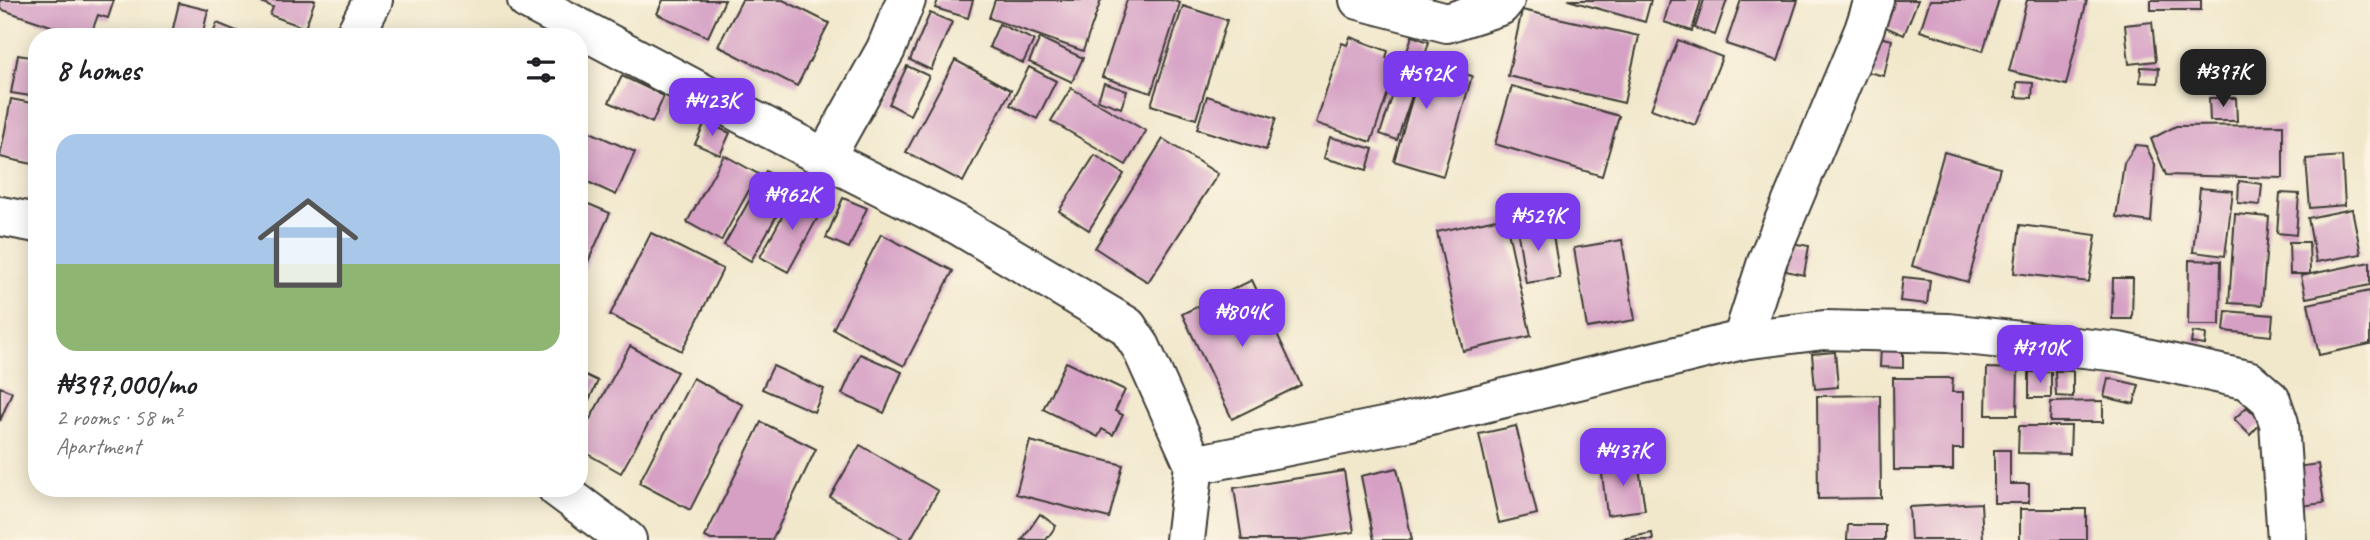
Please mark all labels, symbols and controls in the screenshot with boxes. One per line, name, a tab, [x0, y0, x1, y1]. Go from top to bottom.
pin: ₦397K	[2174, 50, 2272, 109]
text: 8 homes	[56, 51, 141, 89]
icon: filters	[522, 51, 560, 89]
pin: ₦592K	[1377, 52, 1475, 111]
text: ₦397K	[2196, 57, 2250, 86]
text: ₦592K	[1399, 59, 1453, 88]
pin: ₦423K	[663, 78, 761, 138]
text: ₦423K	[685, 86, 739, 115]
pin: ₦962K	[743, 173, 841, 232]
icon: home	[245, 180, 371, 306]
text: ₦962K	[765, 180, 819, 209]
pin: ₦529K	[1489, 194, 1587, 253]
text: ₦529K	[1511, 201, 1565, 230]
pin: ₦804K	[1193, 290, 1291, 349]
text: ₦804K	[1215, 297, 1269, 326]
pin: ₦710K	[1991, 326, 2089, 385]
text: ₦710K	[2013, 333, 2067, 362]
text: ₦397,000/mo	[56, 365, 196, 403]
text: 2 rooms · 58 m²	[56, 403, 180, 432]
pin: ₦437K	[1574, 428, 1672, 488]
text: Apartment	[56, 432, 141, 461]
text: ₦437K	[1596, 436, 1650, 465]

